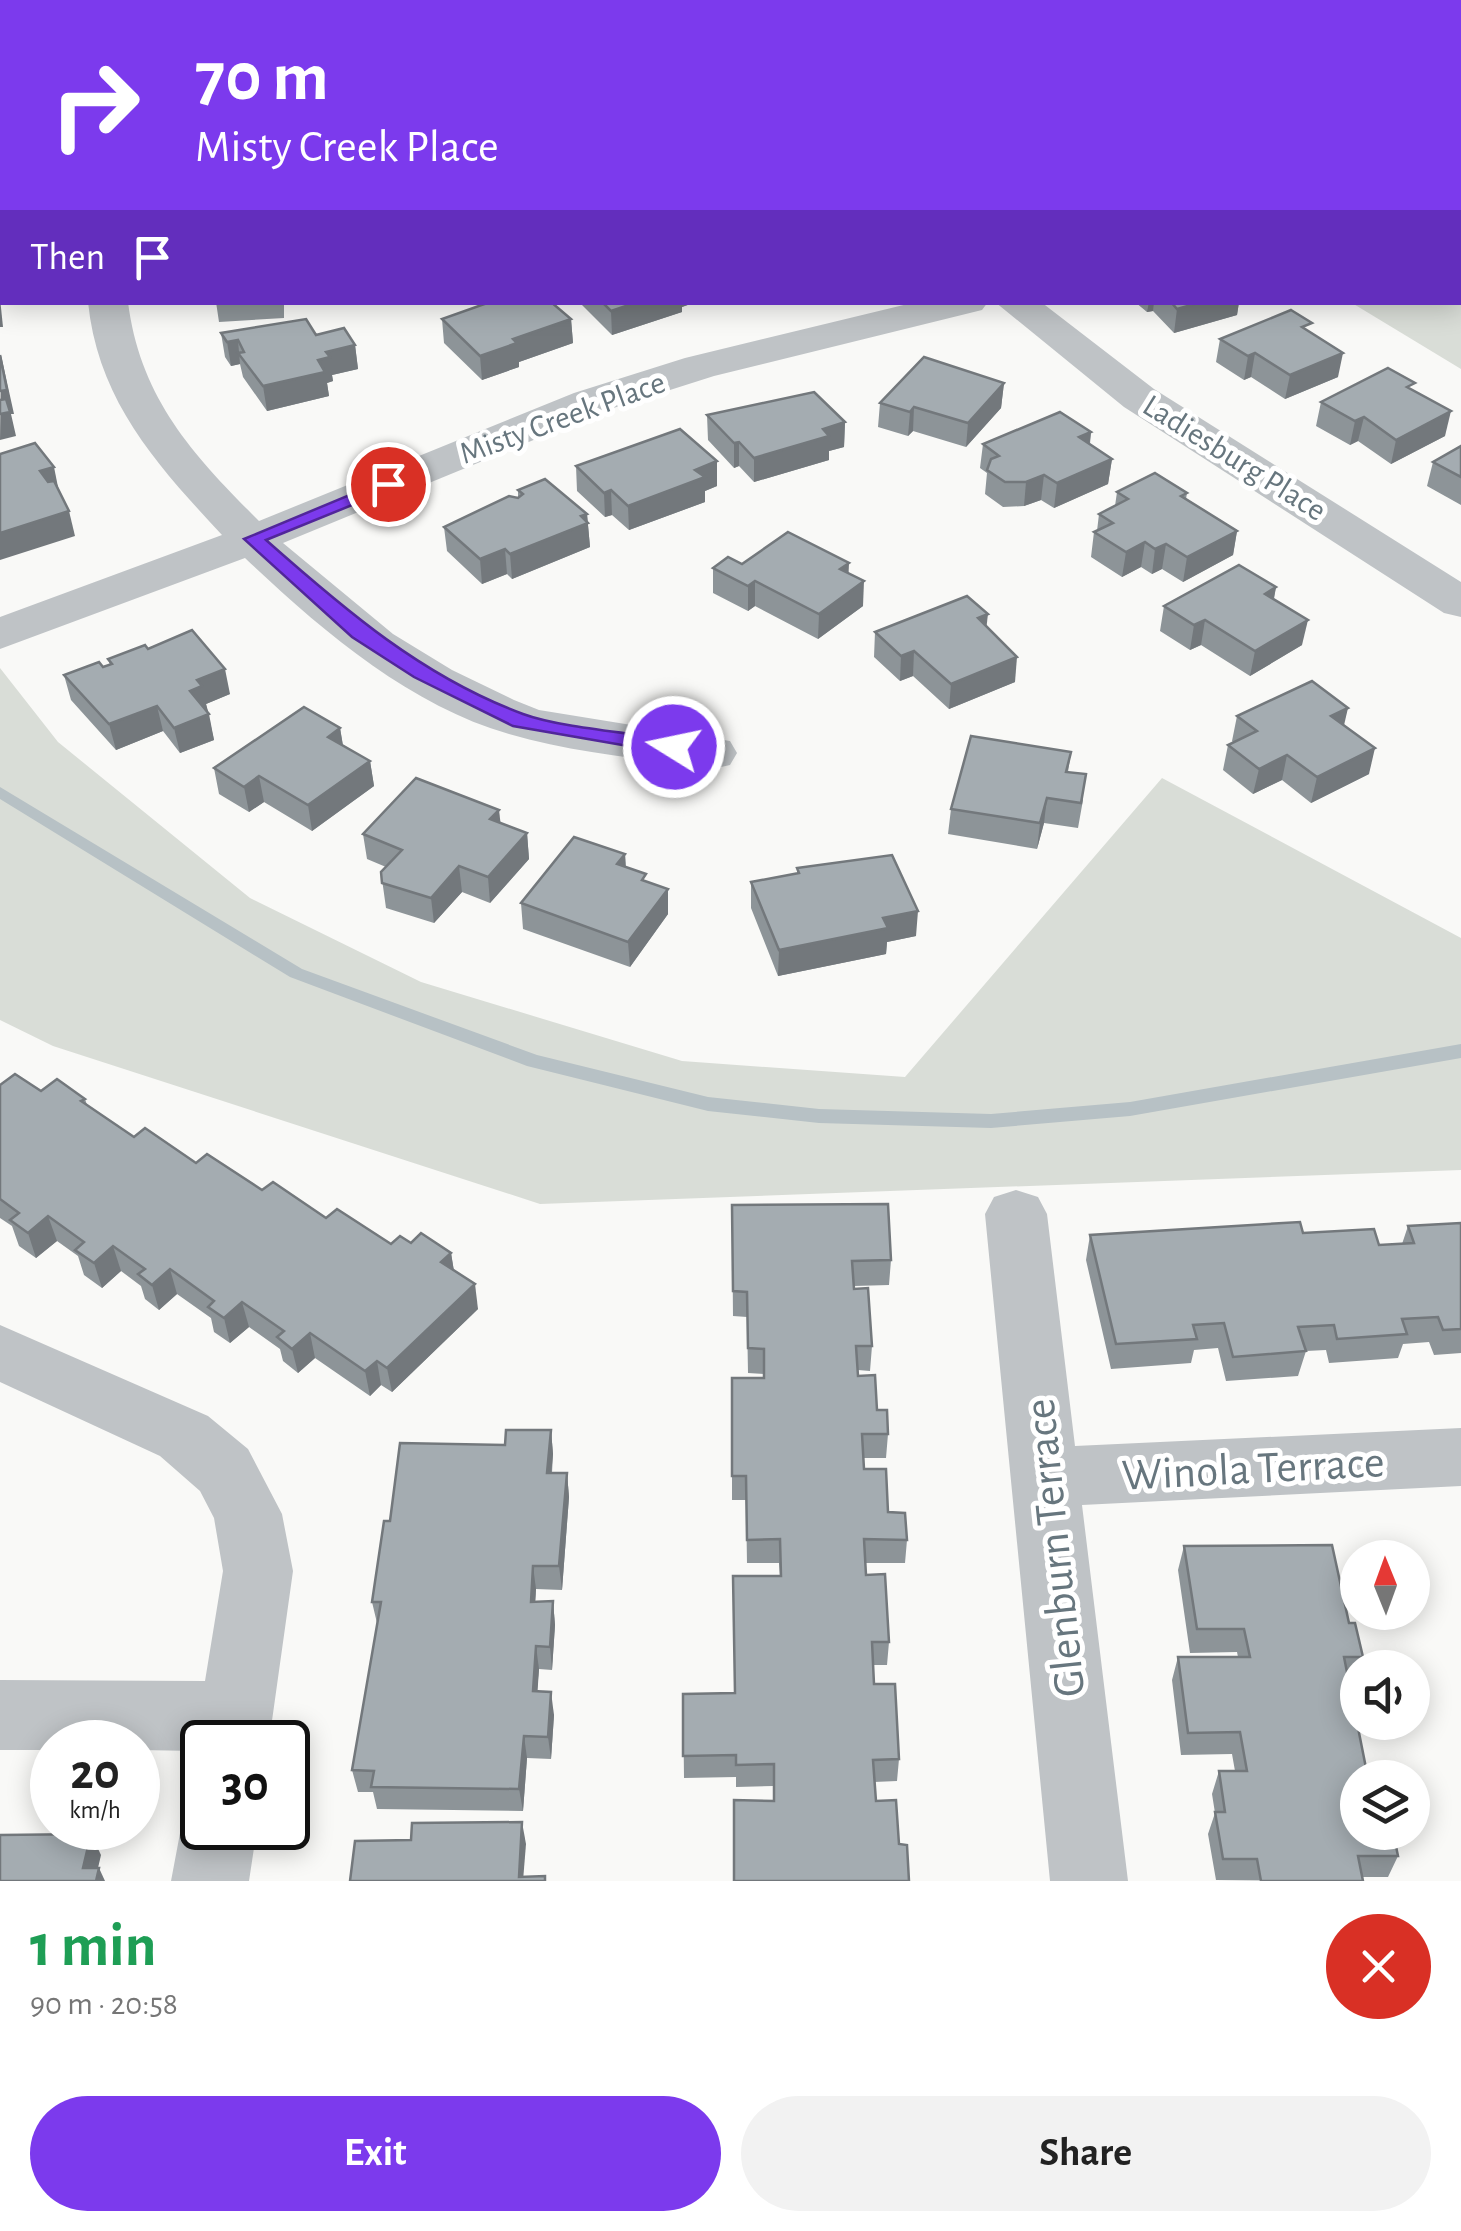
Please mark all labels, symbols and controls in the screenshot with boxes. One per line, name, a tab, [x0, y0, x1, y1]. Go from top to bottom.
icon: right	[30, 40, 160, 170]
text: 70 m	[195, 43, 329, 113]
text: Misty Creek Place	[195, 125, 499, 170]
icon: arrive	[125, 230, 180, 285]
text: Then	[30, 239, 105, 277]
street label: Misty Creek Place	[455, 366, 669, 470]
street label: Ladiesburg Place	[1137, 389, 1332, 527]
pin	[346, 442, 431, 527]
icon: arrive	[361, 457, 416, 512]
position arrow	[622, 695, 726, 799]
street label: Glenburn Terrace	[1017, 1396, 1094, 1699]
street label: Winola Terrace	[1121, 1440, 1386, 1499]
north arrow	[1340, 1540, 1430, 1630]
map controls	[1340, 1540, 1430, 1850]
button: sound	[1340, 1650, 1430, 1740]
speed limit sign: 30	[180, 1720, 310, 1850]
text: 20	[70, 1748, 120, 1798]
button: layers	[1340, 1760, 1430, 1850]
text: km/h	[69, 1798, 121, 1823]
button: close	[1326, 1914, 1431, 2019]
text: 1 min	[30, 1917, 156, 1977]
text: 90 m · 20:58	[30, 1988, 178, 2020]
button: Exit	[30, 2096, 721, 2211]
button: Share	[741, 2096, 1431, 2211]

